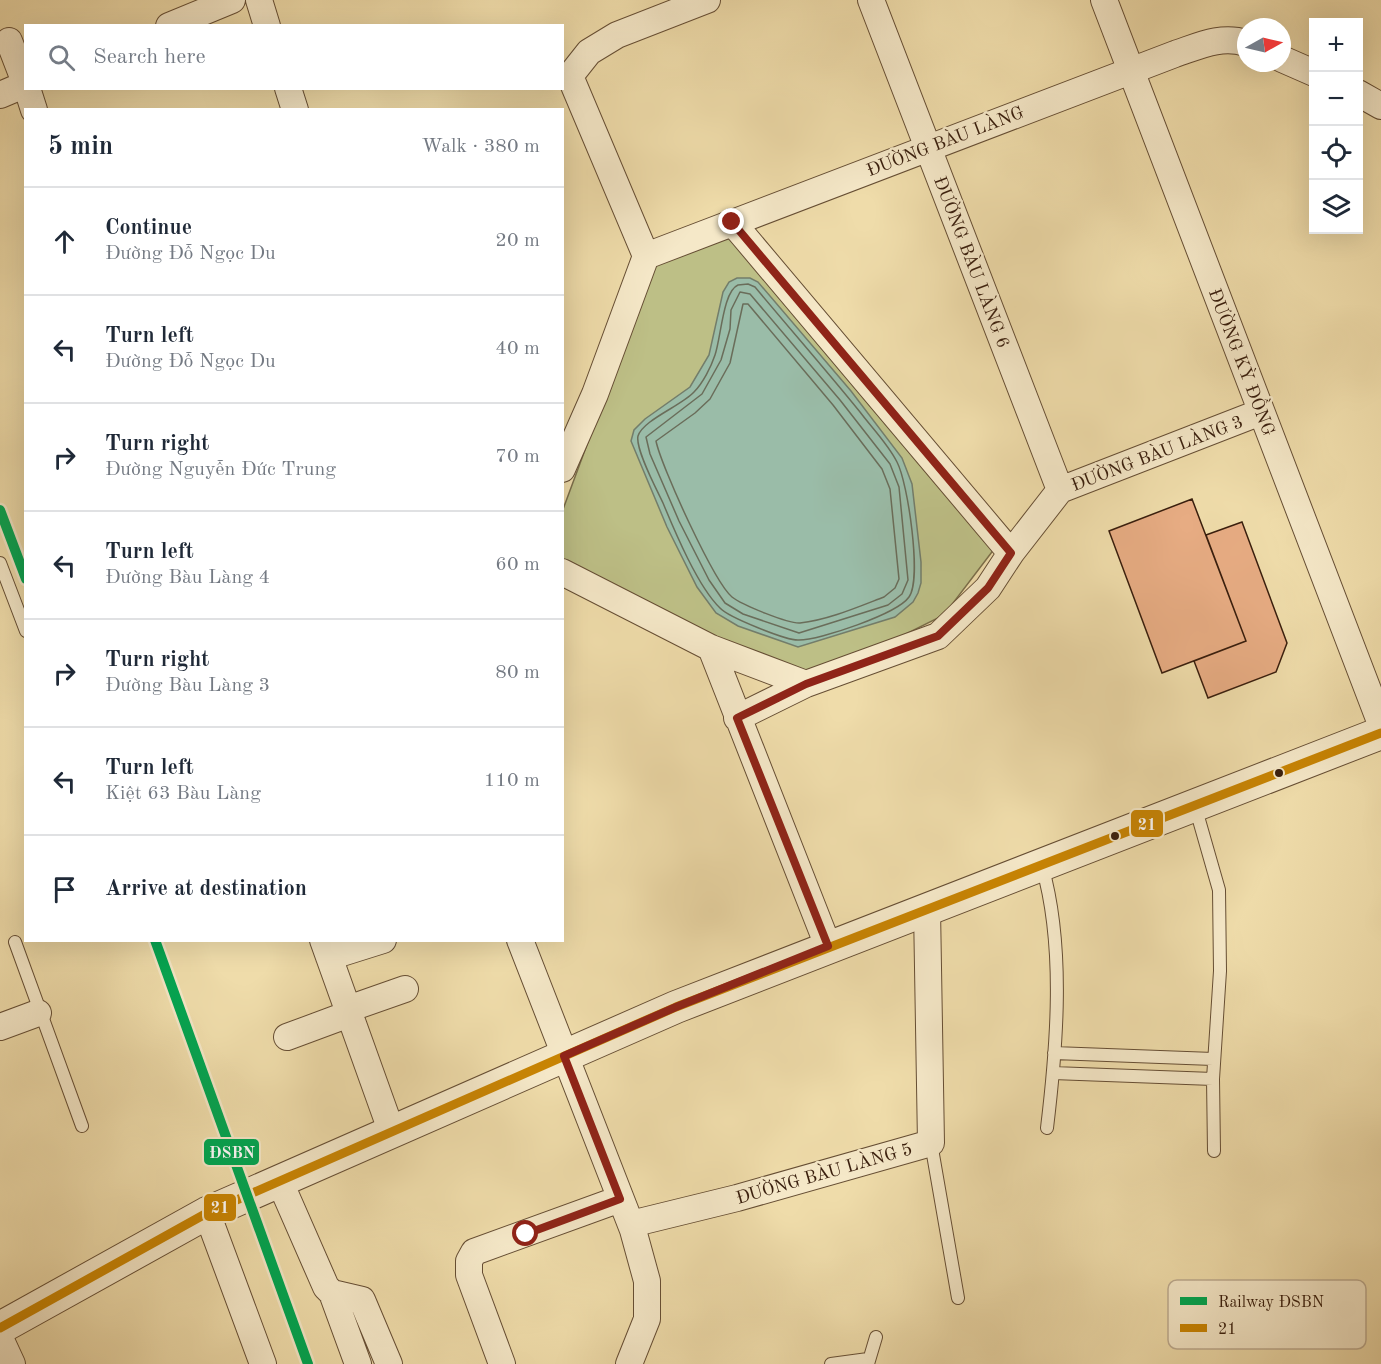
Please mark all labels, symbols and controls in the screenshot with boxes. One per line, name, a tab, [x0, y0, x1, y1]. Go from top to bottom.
north arrow	[1237, 18, 1291, 72]
map controls	[1309, 18, 1363, 234]
button: +	[1309, 18, 1363, 72]
search box	[24, 24, 564, 90]
icon: search	[45, 41, 78, 74]
text: Search here	[93, 46, 206, 68]
button: −	[1309, 72, 1363, 126]
street label: ĐƯỜNG BÀU LÀNG	[862, 99, 1026, 180]
button: locate	[1309, 126, 1363, 180]
text: 5 min	[48, 134, 113, 160]
text: Walk · 380 m	[421, 137, 540, 157]
street label: ĐƯỜNG BÀU LÀNG 6	[930, 172, 1017, 351]
button: layers	[1309, 180, 1363, 234]
route end	[718, 208, 744, 234]
text: Continue	[105, 217, 192, 239]
icon: ahead	[48, 225, 81, 258]
text: 20 m	[495, 231, 540, 251]
text: Đường Đỗ Ngọc Du	[105, 244, 276, 264]
street label: ĐƯỜNG KỲ ĐỒNG	[1205, 283, 1285, 438]
text: Turn left	[105, 325, 194, 347]
icon: left	[48, 333, 81, 366]
text: 40 m	[495, 339, 540, 359]
text: Đường Đỗ Ngọc Du	[105, 352, 276, 372]
street label: ĐƯỜNG BÀU LÀNG 3	[1067, 408, 1246, 495]
text: Turn right	[105, 433, 209, 455]
icon: right	[48, 441, 81, 474]
text: 70 m	[495, 447, 540, 467]
text: Đường Nguyễn Đức Trung	[105, 460, 336, 480]
text: Turn left	[105, 541, 194, 563]
icon: left	[48, 549, 81, 582]
text: 60 m	[495, 555, 540, 575]
text: Đường Bàu Làng 4	[105, 568, 270, 588]
text: Turn right	[105, 649, 209, 671]
icon: right	[48, 657, 81, 690]
text: 80 m	[495, 663, 540, 683]
text: Đường Bàu Làng 3	[105, 676, 270, 696]
text: Turn left	[105, 757, 194, 779]
icon: left	[48, 765, 81, 798]
unlabelled marker	[1273, 767, 1285, 779]
text: 110 m	[484, 771, 540, 791]
text: Kiệt 63 Bàu Làng	[105, 784, 261, 804]
line badge: 21	[1130, 809, 1164, 838]
text: 21	[1138, 818, 1156, 834]
unlabelled marker	[1109, 830, 1121, 842]
icon: arrive	[48, 873, 81, 906]
text: Arrive at destination	[105, 878, 307, 900]
street label: ĐƯỜNG BÀU LÀNG 5	[733, 1135, 914, 1208]
line badge: ĐSBN	[203, 1138, 260, 1166]
text: ĐSBN	[209, 1146, 256, 1162]
line badge: 21	[203, 1193, 237, 1222]
text: 21	[211, 1201, 229, 1217]
route start	[512, 1220, 538, 1246]
legend	[1168, 1280, 1366, 1349]
text: Railway ĐSBN	[1218, 1295, 1324, 1311]
text: 21	[1218, 1322, 1237, 1338]

